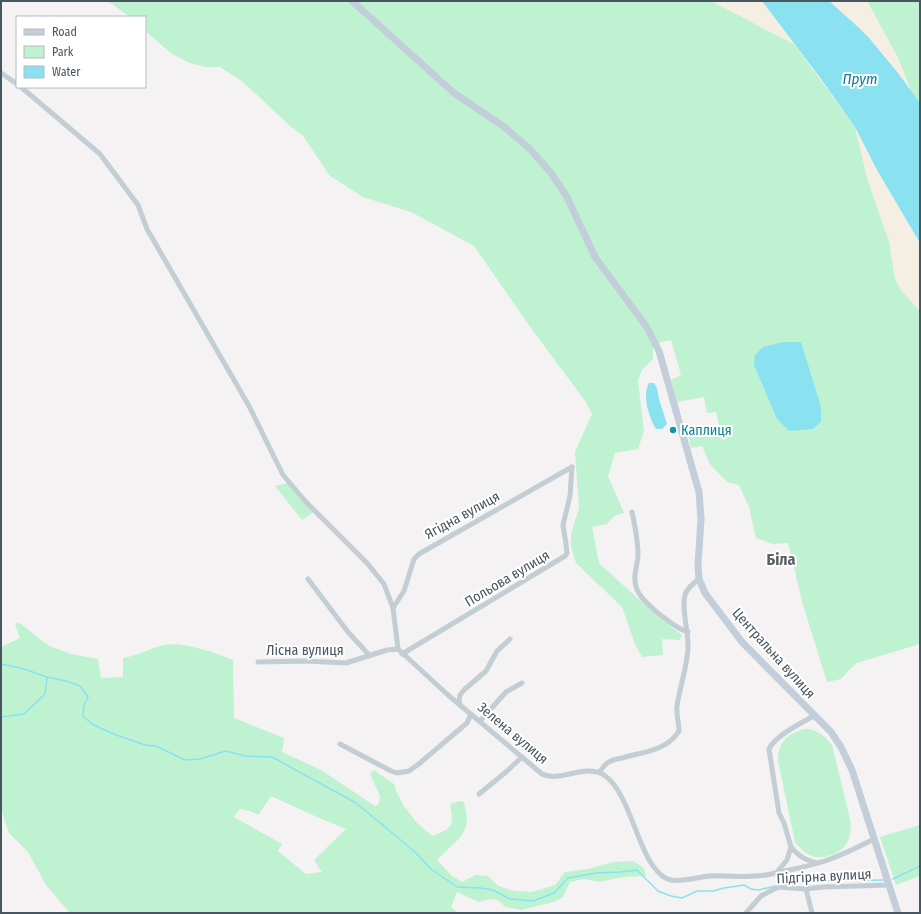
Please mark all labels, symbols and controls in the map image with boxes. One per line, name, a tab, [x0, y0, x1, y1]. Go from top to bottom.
legend	[16, 16, 146, 88]
text: Road	[52, 25, 77, 39]
text: Park	[52, 45, 74, 59]
text: Water	[52, 65, 81, 79]
water label: Прут	[843, 70, 877, 88]
place label: Каплиця	[681, 422, 732, 439]
marker: Каплиця	[668, 425, 678, 435]
street label: Ягідна вулиця	[422, 488, 503, 543]
street label: Польова вулиця	[462, 546, 553, 610]
district label: Біла	[766, 550, 796, 569]
street label: Центральна вулиця	[729, 605, 819, 702]
street label: Лісна вулиця	[266, 642, 344, 659]
street label: Зелена вулиця	[474, 699, 552, 768]
street label: Підгірна вулиця	[776, 866, 872, 887]

